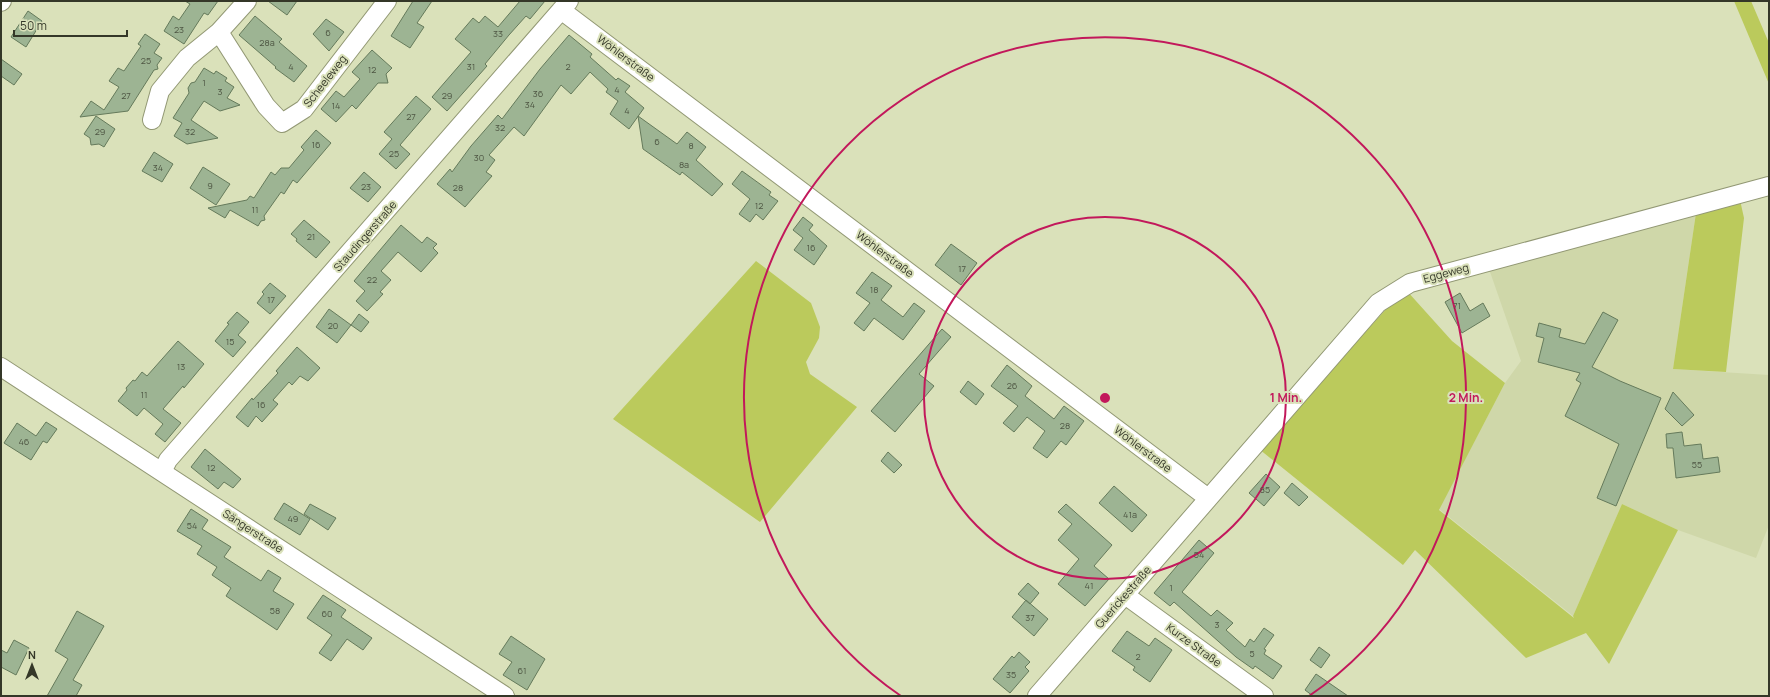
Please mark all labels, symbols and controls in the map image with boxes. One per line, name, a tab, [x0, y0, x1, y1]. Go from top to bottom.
scale bar	[14, 12, 127, 38]
text: 50 m	[20, 17, 47, 34]
house number: 23	[174, 23, 184, 36]
house number: 6	[325, 26, 331, 39]
house number: 33	[493, 27, 503, 40]
street label: Wöhlerstraße	[594, 31, 659, 85]
house number: 28a	[259, 36, 275, 49]
street label: Scheeleweg	[300, 52, 350, 110]
house number: 25	[141, 54, 151, 67]
house number: 4	[288, 60, 294, 73]
house number: 31	[467, 60, 475, 73]
house number: 2	[565, 60, 571, 73]
house number: 12	[368, 63, 376, 76]
house number: 1	[202, 76, 206, 89]
house number: 4	[614, 83, 620, 96]
house number: 3	[218, 85, 223, 98]
house number: 36	[533, 87, 544, 100]
house number: 27	[121, 89, 131, 102]
house number: 29	[442, 89, 452, 102]
house number: 34	[525, 98, 535, 111]
house number: 14	[332, 99, 340, 112]
house number: 4	[624, 104, 630, 117]
house number: 27	[406, 110, 416, 123]
house number: 32	[495, 121, 505, 134]
house number: 29	[95, 125, 105, 138]
house number: 32	[185, 125, 195, 138]
house number: 6	[654, 135, 660, 148]
house number: 16	[311, 138, 321, 151]
house number: 8	[688, 139, 694, 152]
house number: 25	[389, 147, 399, 160]
house number: 30	[474, 151, 484, 164]
house number: 8a	[679, 158, 689, 171]
house number: 34	[153, 161, 163, 174]
house number: 9	[207, 179, 213, 192]
house number: 23	[361, 180, 371, 193]
house number: 28	[453, 181, 463, 194]
street label: Staudingerstraße	[330, 197, 400, 274]
house number: 12	[755, 199, 763, 212]
house number: 11	[251, 203, 259, 216]
street label: Wöhlerstraße	[853, 227, 918, 281]
house number: 21	[307, 230, 315, 243]
house number: 16	[806, 241, 816, 254]
street label: Eggeweg	[1421, 259, 1470, 286]
house number: 17	[958, 262, 966, 275]
house number: 22	[367, 273, 377, 286]
house number: 18	[870, 283, 878, 296]
house number: 17	[267, 293, 275, 306]
house number: 71	[1453, 299, 1461, 312]
house number: 20	[328, 319, 338, 332]
house number: 15	[226, 335, 234, 348]
house number: 13	[177, 360, 185, 373]
house number: 26	[1007, 379, 1018, 392]
house number: 11	[140, 388, 148, 401]
text: 1 Min.	[1270, 389, 1302, 406]
text: 2 Min.	[1449, 389, 1483, 406]
centre of rings	[1098, 391, 1112, 405]
house number: 16	[256, 398, 266, 411]
house number: 28	[1060, 419, 1070, 432]
street label: Wöhlerstraße	[1111, 422, 1176, 476]
house number: 46	[19, 435, 30, 448]
house number: 55	[1692, 458, 1702, 471]
house number: 12	[207, 461, 215, 474]
house number: 85	[1260, 483, 1270, 496]
street label: Sängerstraße	[220, 505, 287, 556]
house number: 41a	[1123, 508, 1137, 521]
house number: 49	[288, 512, 298, 525]
house number: 54	[187, 519, 197, 532]
house number: 54	[1194, 548, 1204, 561]
street label: Guerickestraße	[1091, 562, 1154, 631]
house number: 41	[1085, 579, 1093, 592]
house number: 1	[1169, 581, 1173, 594]
house number: 58	[270, 604, 280, 617]
house number: 60	[321, 607, 333, 620]
house number: 37	[1025, 611, 1035, 624]
house number: 3	[1215, 618, 1220, 631]
street label: Kurze Straße	[1164, 620, 1225, 670]
north arrow	[12, 645, 52, 685]
text: N	[28, 647, 36, 662]
house number: 5	[1249, 647, 1255, 660]
house number: 2	[1135, 650, 1141, 663]
house number: 61	[518, 664, 526, 677]
house number: 35	[1006, 668, 1016, 681]

